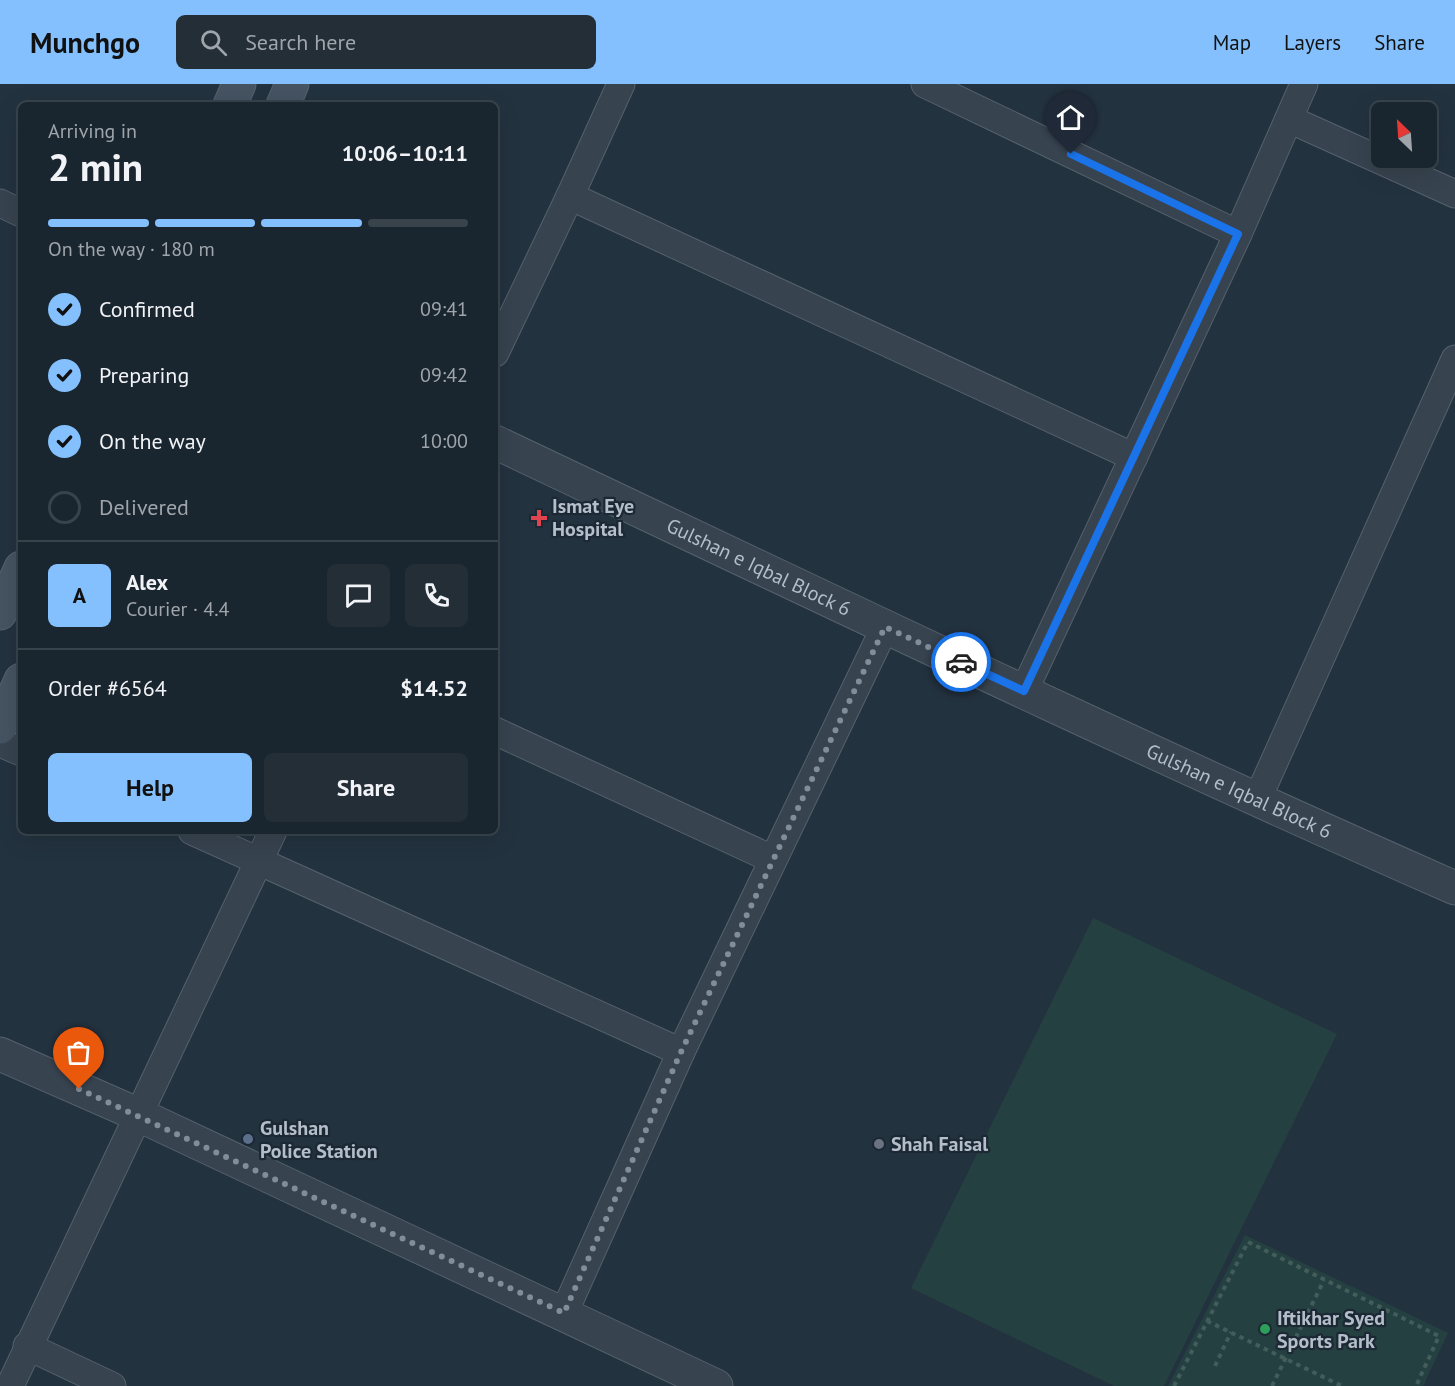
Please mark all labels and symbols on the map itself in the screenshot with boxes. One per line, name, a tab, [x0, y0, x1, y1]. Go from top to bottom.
pin	[1045, 92, 1096, 154]
north arrow	[1371, 102, 1437, 168]
place label: Ismat Eye Hospital	[552, 493, 634, 542]
marker: Ismat Eye Hospital	[530, 509, 548, 527]
street label: Gulshan e Iqbal Block 6	[662, 512, 855, 622]
courier	[931, 632, 991, 692]
street label: Gulshan e Iqbal Block 6	[1142, 738, 1336, 845]
pin	[53, 1027, 104, 1089]
place label: Gulshan Police Station	[260, 1115, 378, 1164]
place label: Shah Faisal	[891, 1131, 988, 1157]
marker: Gulshan Police Station	[241, 1132, 255, 1146]
marker: Shah Faisal	[872, 1137, 886, 1151]
place label: Iftikhar Syed Sports Park	[1277, 1305, 1385, 1354]
marker: Iftikhar Syed Sports Park	[1258, 1322, 1272, 1336]

